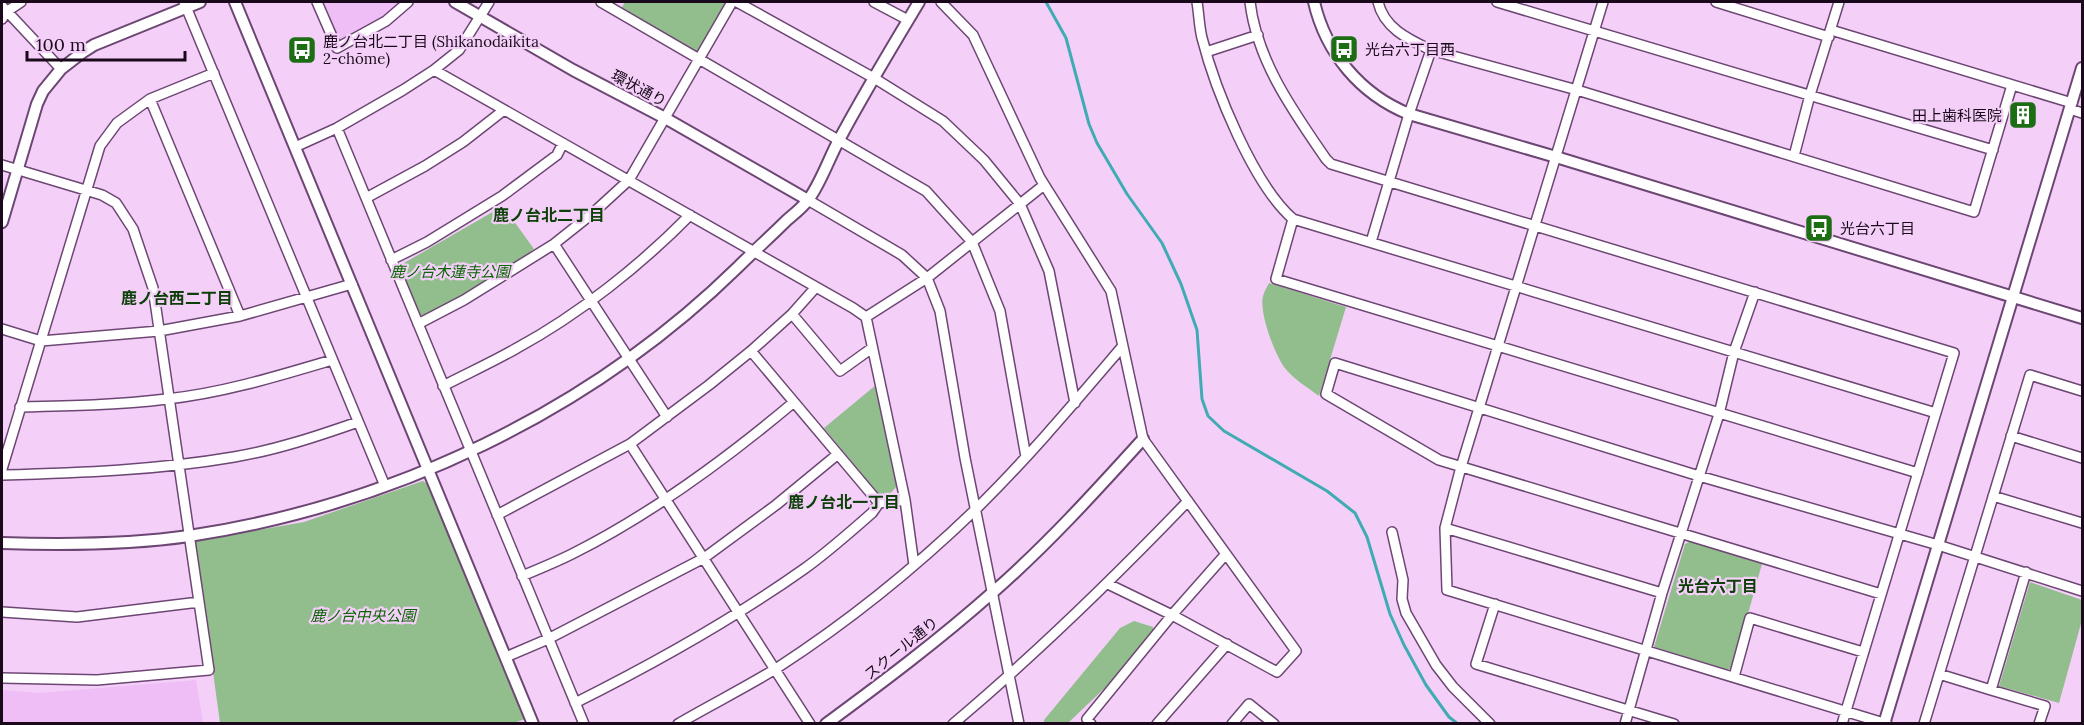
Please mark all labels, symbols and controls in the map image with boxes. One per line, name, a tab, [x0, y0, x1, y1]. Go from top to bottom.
scale bar	[27, 24, 184, 62]
place label: 鹿ノ台北二丁目 (Shikanodaikita 2-chōme)	[323, 32, 539, 69]
text: 100 m	[36, 33, 86, 56]
bus stop icon: 光台六丁目西	[1328, 33, 1360, 65]
bus stop icon: 鹿ノ台北二丁目 (Shikanodaikita 2-chōme)	[286, 34, 318, 66]
place label: 光台六丁目西	[1365, 40, 1455, 59]
street label: 環状通り	[608, 66, 670, 110]
building icon: 田上歯科医院	[2007, 99, 2039, 131]
place label: 田上歯科医院	[1912, 106, 2002, 125]
district label: 鹿ノ台北二丁目	[493, 205, 605, 225]
bus stop icon: 光台六丁目	[1803, 212, 1835, 244]
place label: 光台六丁目	[1840, 219, 1915, 238]
park label: 鹿ノ台木蓮寺公園	[390, 262, 512, 281]
district label: 鹿ノ台西二丁目	[121, 288, 233, 308]
district label: 鹿ノ台北一丁目	[788, 492, 900, 512]
district label: 光台六丁目	[1678, 576, 1758, 596]
park label: 鹿ノ台中央公園	[310, 606, 417, 625]
street label: スクール通り	[860, 612, 942, 684]

